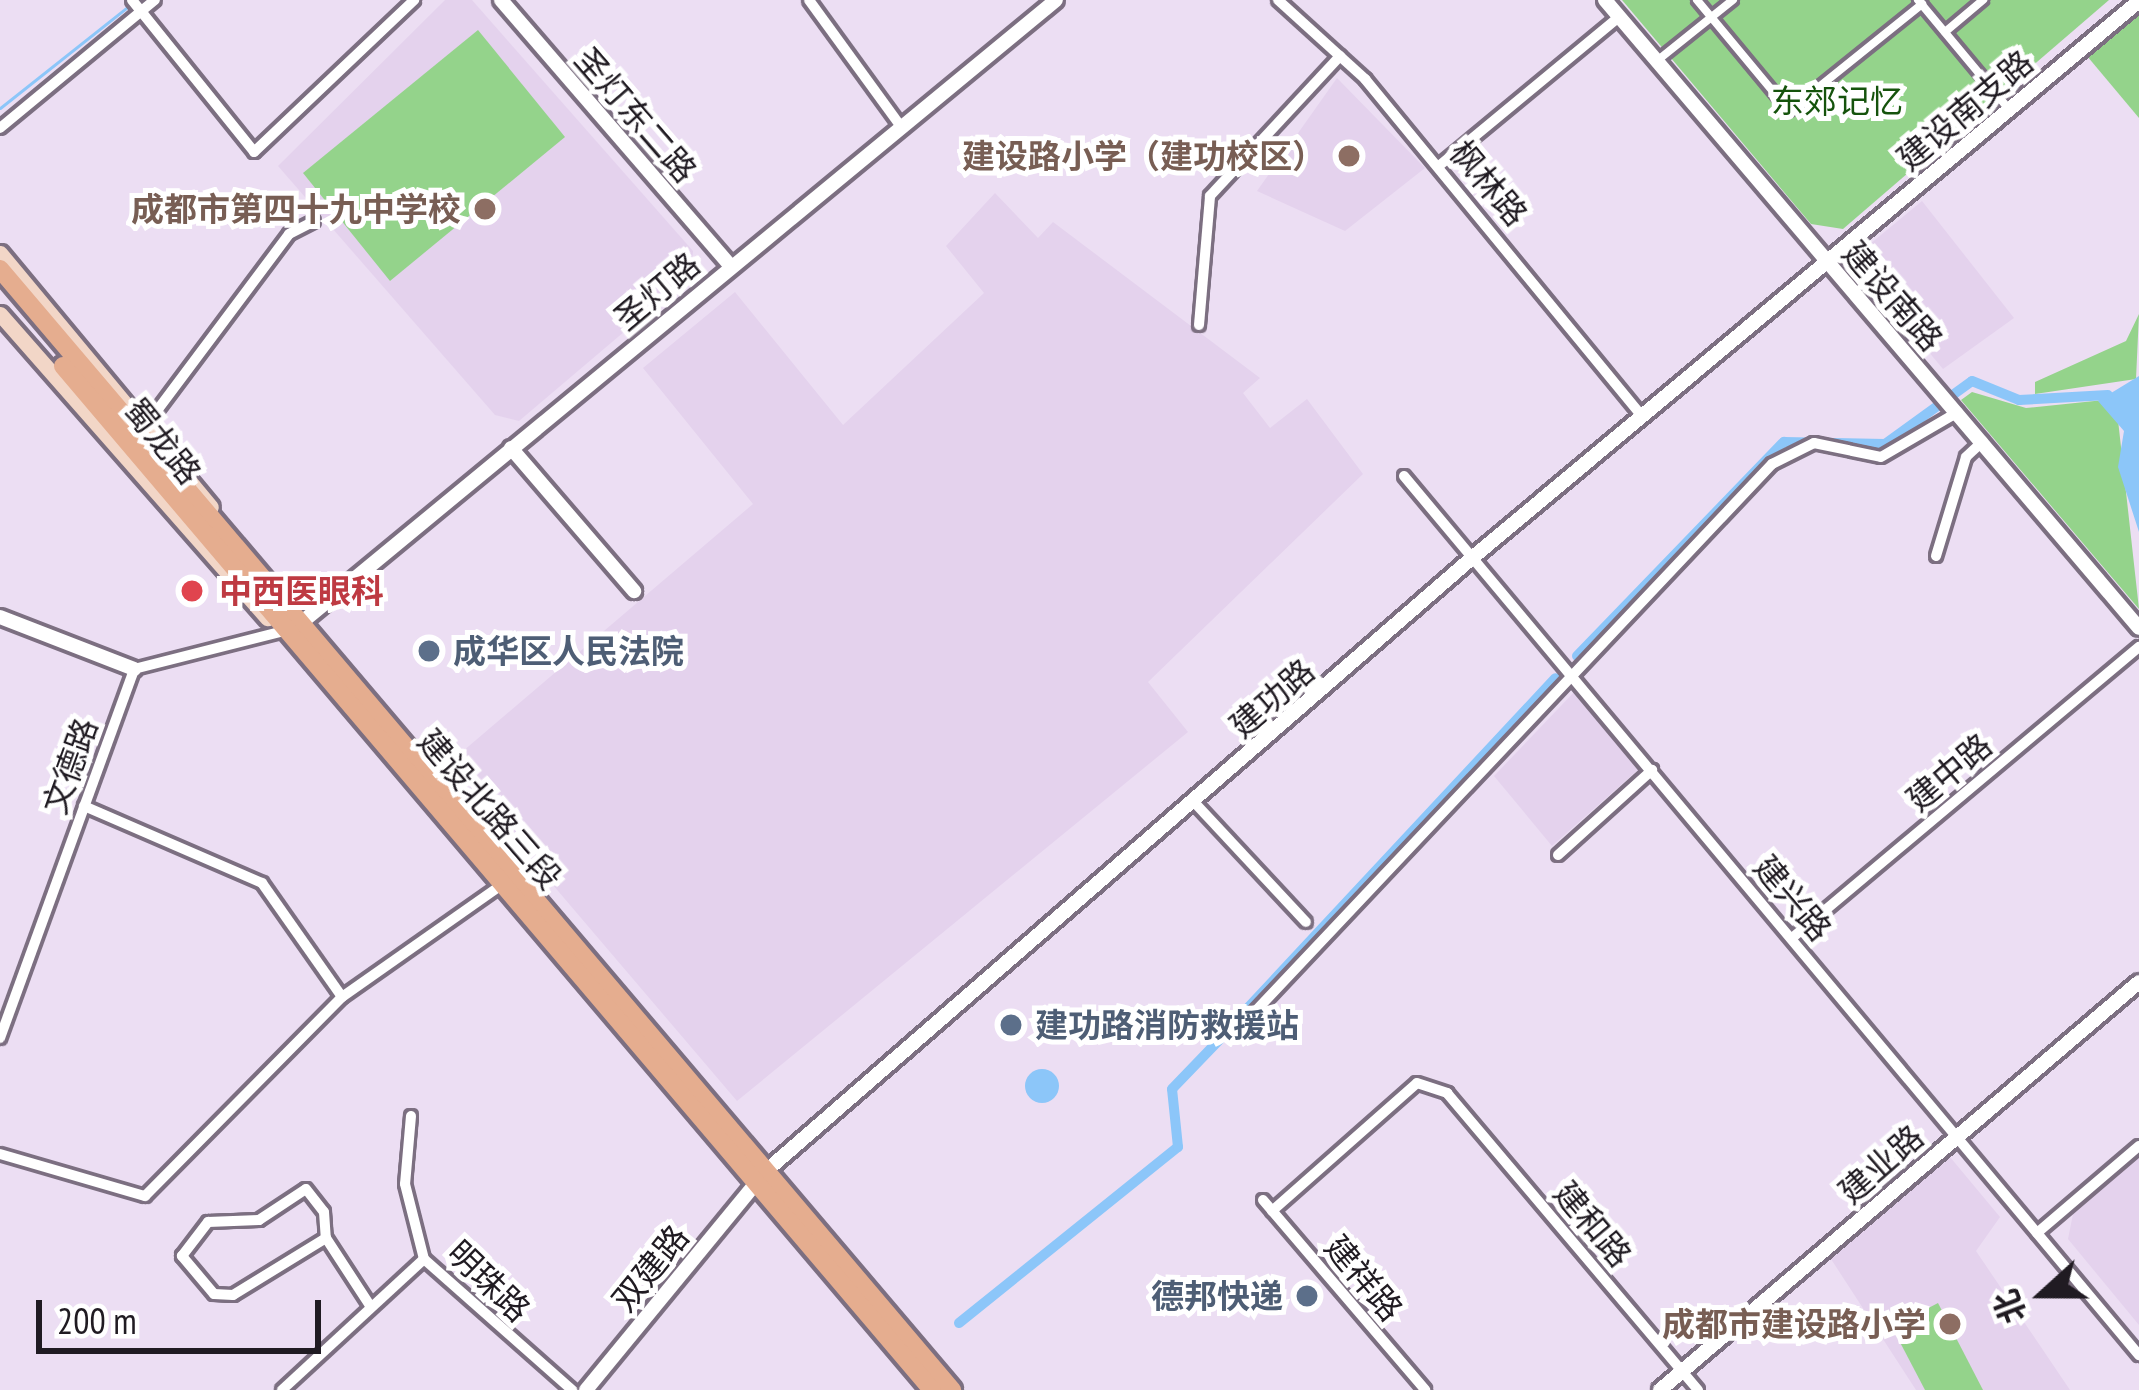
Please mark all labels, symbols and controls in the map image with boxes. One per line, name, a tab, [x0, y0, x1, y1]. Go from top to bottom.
street label: 圣灯东二路	[567, 40, 705, 190]
street label: 建设南支路	[1889, 42, 2041, 178]
park label: 东郊记忆	[1771, 81, 1903, 121]
street label: 枫林路	[1442, 132, 1536, 234]
place label: 建设路小学（建功校区）	[962, 136, 1325, 176]
marker: 建设路小学（建功校区）	[1336, 143, 1362, 169]
place label: 成都市第四十九中学校	[131, 189, 461, 229]
marker: 成都市第四十九中学校	[472, 196, 498, 222]
street label: 建设南路	[1835, 233, 1951, 359]
street label: 圣灯路	[606, 244, 708, 338]
street label: 蜀龙路	[116, 390, 210, 492]
place label: 中西医眼科	[219, 571, 384, 611]
marker: 中西医眼科	[176, 575, 208, 607]
place label: 成华区人民法院	[453, 631, 684, 671]
marker: 成华区人民法院	[416, 638, 442, 664]
street label: 建功路	[1222, 651, 1322, 745]
street label: 文德路	[34, 713, 106, 819]
street label: 建设北路三段	[410, 721, 570, 897]
street label: 建中路	[1898, 725, 2000, 819]
street label: 建兴路	[1746, 847, 1840, 949]
place label: 建功路消防救援站	[1035, 1005, 1299, 1045]
marker: 建功路消防救援站	[998, 1012, 1024, 1038]
street label: 建业路	[1831, 1117, 1931, 1211]
street label: 建和路	[1546, 1173, 1640, 1275]
street label: 双建路	[603, 1217, 697, 1319]
street label: 建祥路	[1317, 1227, 1411, 1329]
street label: 明珠路	[440, 1232, 538, 1330]
north arrow	[1983, 1234, 2103, 1354]
scale bar	[42, 1276, 327, 1350]
place label: 德邦快递	[1151, 1276, 1283, 1316]
marker: 德邦快递	[1294, 1283, 1320, 1309]
text: 北	[1983, 1284, 2035, 1330]
text: 200 m	[57, 1297, 137, 1344]
place label: 成都市建设路小学	[1662, 1304, 1926, 1344]
marker: 成都市建设路小学	[1937, 1311, 1963, 1337]

